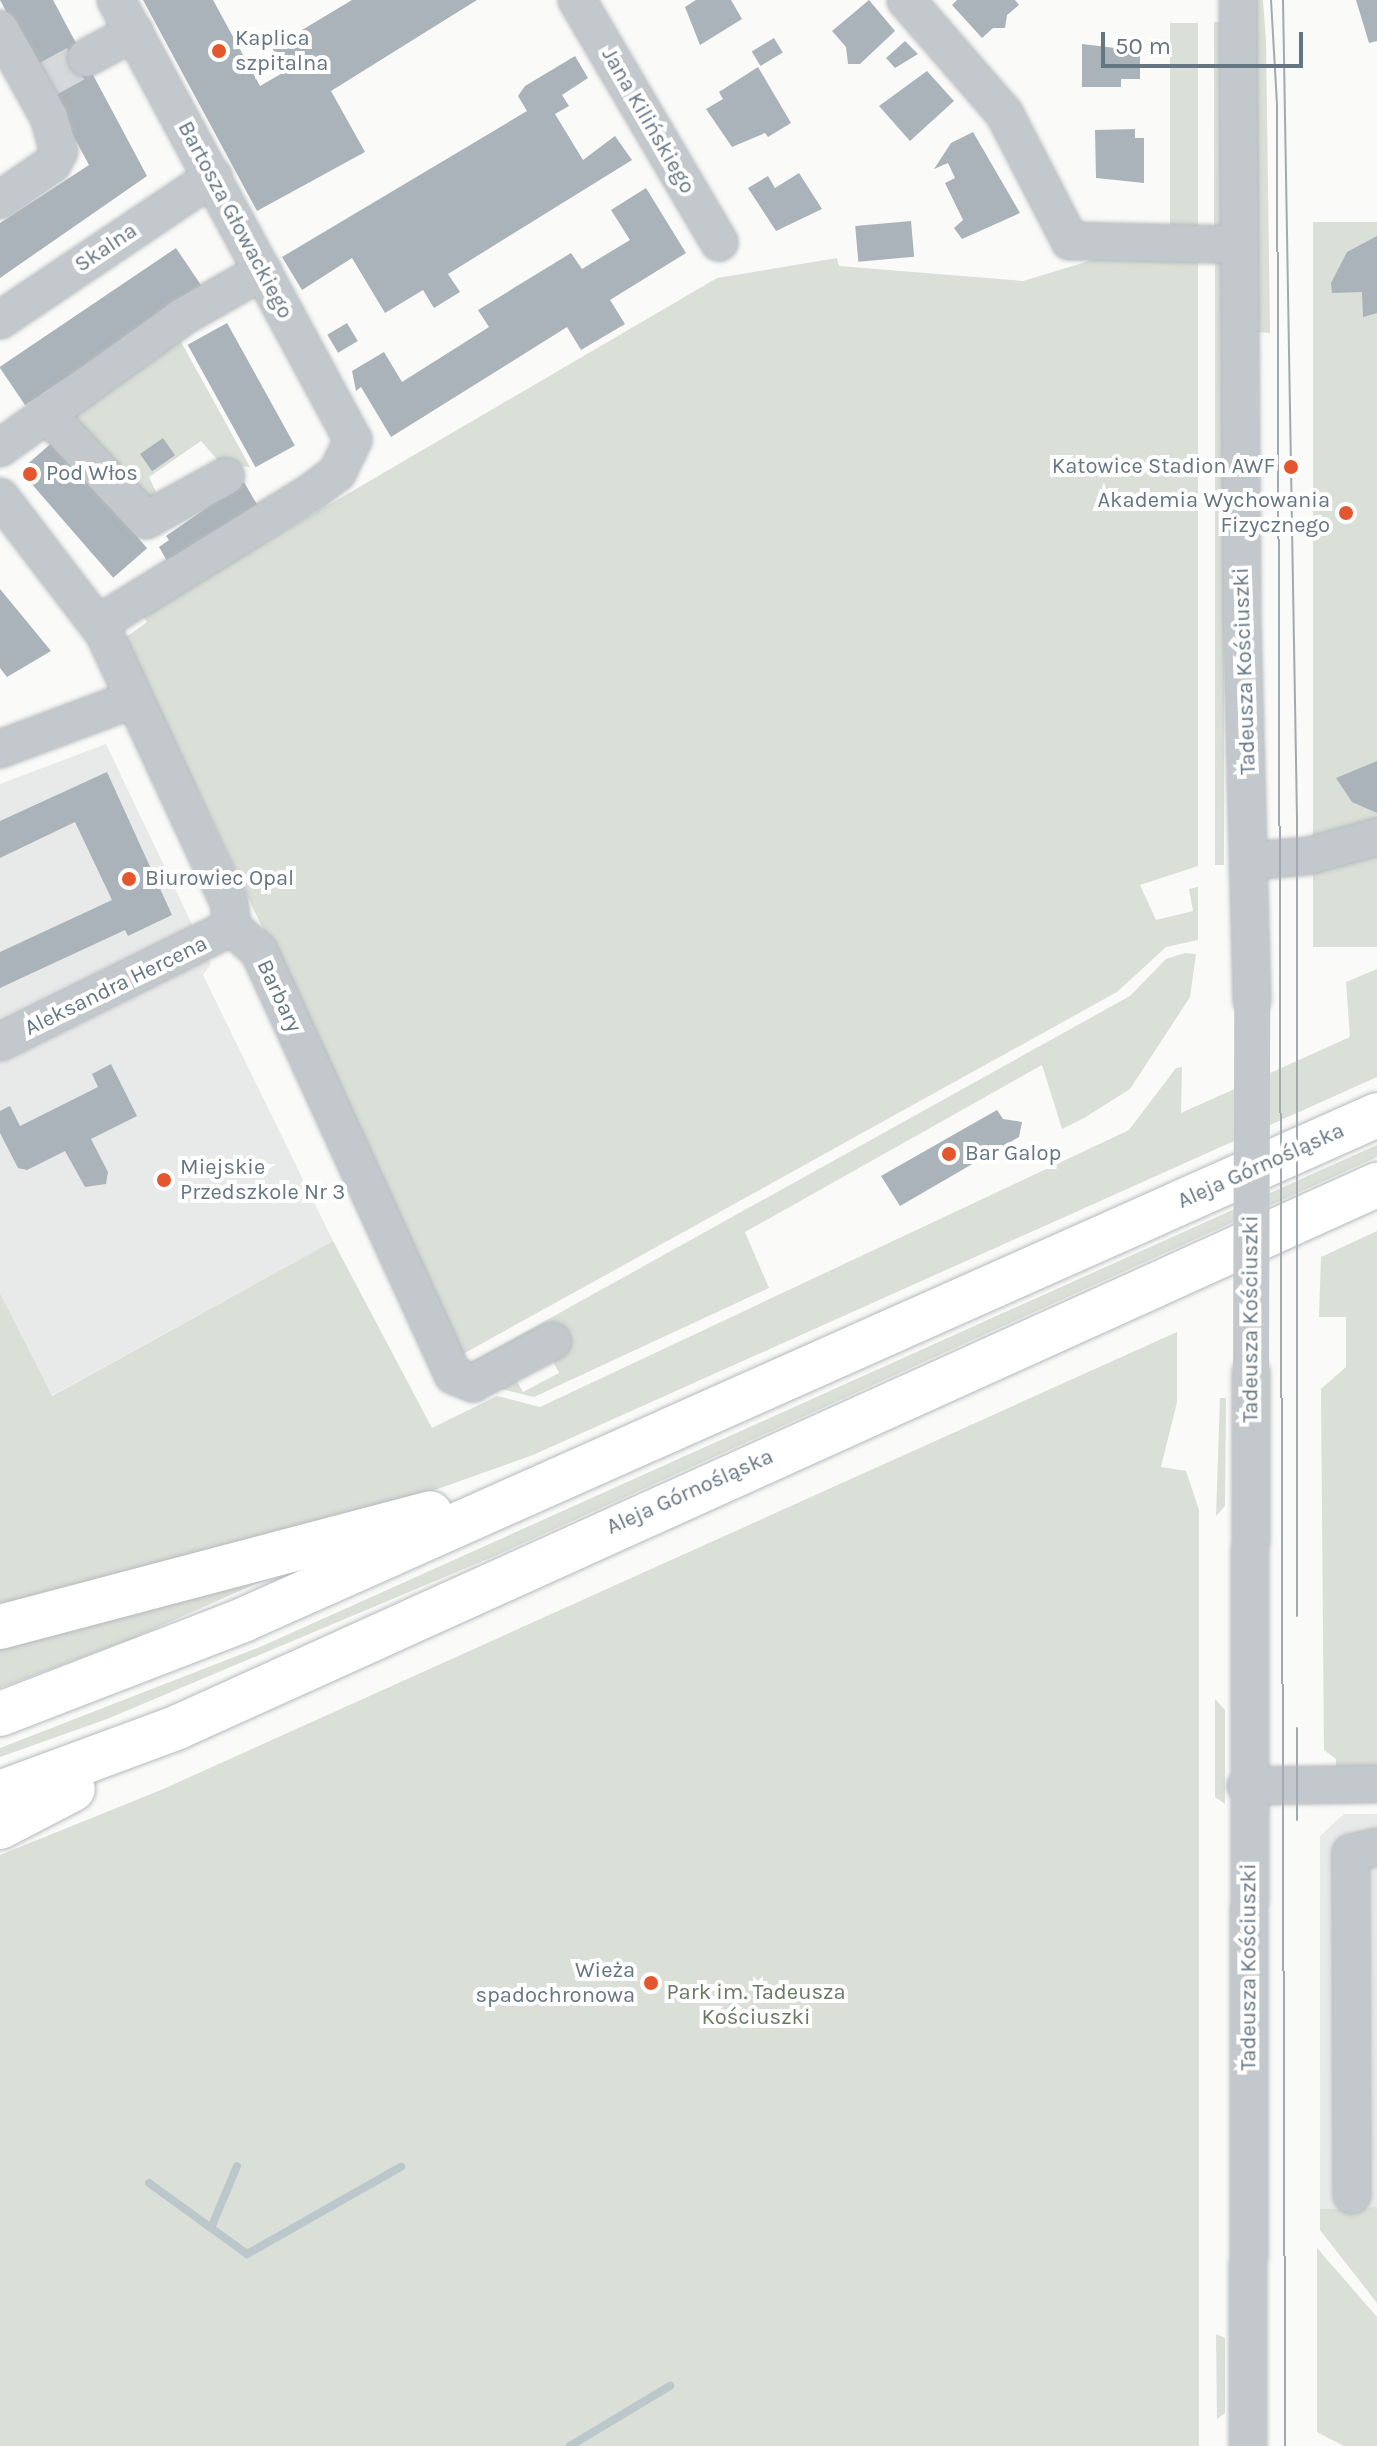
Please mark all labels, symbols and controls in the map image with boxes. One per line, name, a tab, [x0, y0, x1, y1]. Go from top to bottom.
scale bar	[1105, 16, 1307, 66]
place label: Kaplica szpitalna	[235, 25, 328, 76]
text: 50 m	[1115, 32, 1171, 60]
marker: Kaplica szpitalna	[210, 42, 228, 60]
street label: Jana Kilińskiego	[596, 43, 700, 199]
street label: Bartosza Głowackiego	[172, 117, 298, 323]
street label: Skalna	[70, 218, 142, 278]
place label: Katowice Stadion AWF	[1052, 454, 1275, 480]
marker: Katowice Stadion AWF	[1282, 458, 1300, 476]
place label: Pod Włos	[46, 461, 138, 487]
marker: Pod Włos	[21, 465, 39, 483]
place label: Akademia Wychowania Fizycznego	[1097, 487, 1330, 538]
marker: Akademia Wychowania Fizycznego	[1337, 504, 1355, 522]
street label: Tadeusza Kościuszki	[1228, 567, 1262, 775]
place label: Biurowiec Opal	[145, 866, 294, 892]
marker: Biurowiec Opal	[120, 870, 138, 888]
street label: Aleksandra Hercena	[20, 930, 212, 1042]
street label: Barbary	[251, 955, 307, 1037]
street label: Aleja Górnośląska	[1174, 1117, 1348, 1215]
place label: Bar Galop	[965, 1141, 1061, 1167]
marker: Bar Galop	[940, 1145, 958, 1163]
place label: Miejskie Przedszkole Nr 3	[180, 1154, 345, 1206]
marker: Miejskie Przedszkole Nr 3	[155, 1171, 173, 1189]
street label: Tadeusza Kościuszki	[1238, 1215, 1264, 1423]
street label: Aleja Górnośląska	[603, 1443, 777, 1541]
street label: Tadeusza Kościuszki	[1236, 1863, 1262, 2071]
place label: Wieża spadochronowa	[475, 1957, 635, 2008]
marker: Wieża spadochronowa	[642, 1974, 660, 1992]
park label: Park im. Tadeusza Kościuszki	[666, 1979, 846, 2030]

